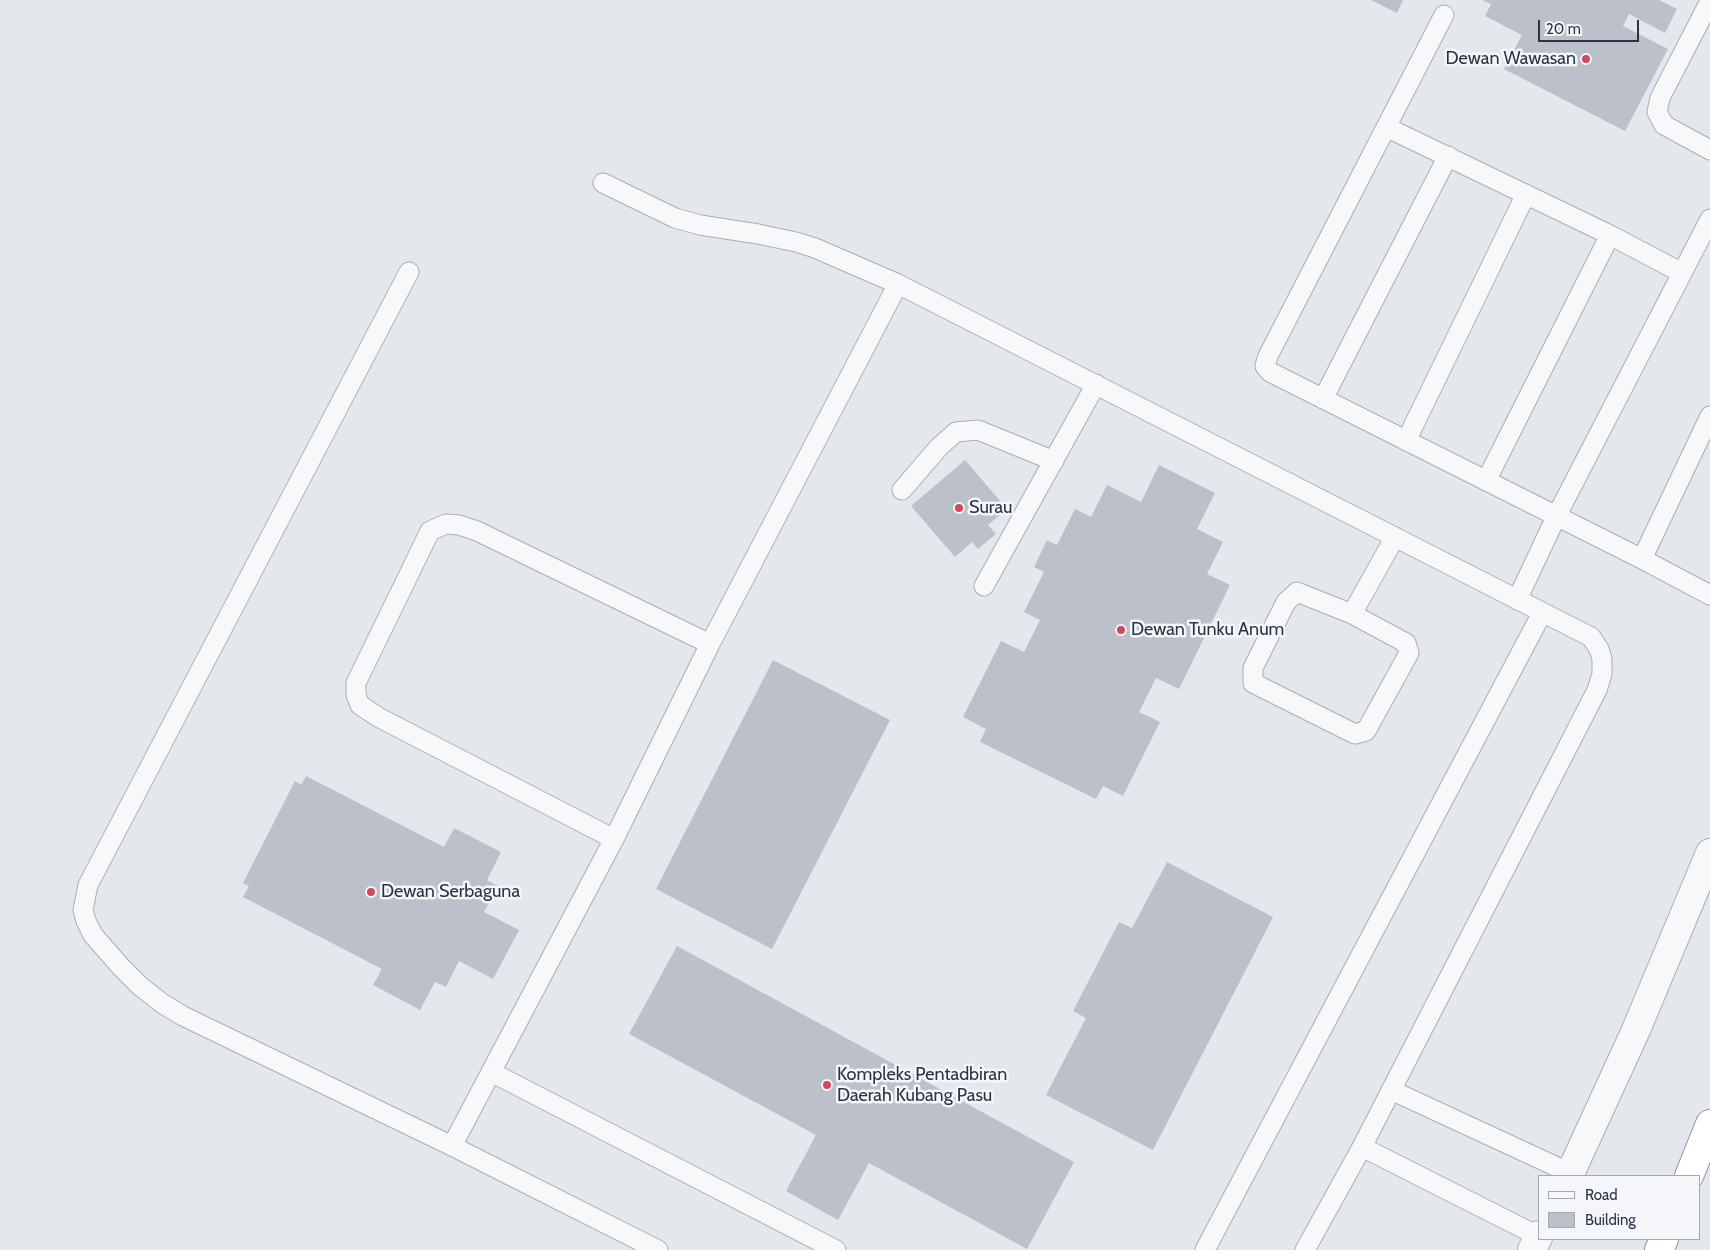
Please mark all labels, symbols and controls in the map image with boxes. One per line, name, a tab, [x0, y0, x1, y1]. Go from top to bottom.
scale bar	[1540, 10, 1641, 42]
text: 20 m	[1546, 20, 1581, 38]
place label: Dewan Wawasan	[1446, 48, 1576, 70]
marker: Dewan Wawasan	[1580, 53, 1592, 65]
place label: Surau	[969, 497, 1012, 519]
marker: Surau	[953, 502, 965, 514]
place label: Dewan Tunku Anum	[1131, 619, 1284, 641]
marker: Dewan Tunku Anum	[1115, 624, 1127, 636]
place label: Dewan Serbaguna	[381, 881, 520, 903]
marker: Dewan Serbaguna	[365, 886, 377, 898]
place label: Kompleks Pentadbiran Daerah Kubang Pasu	[837, 1064, 1007, 1106]
marker: Kompleks Pentadbiran Daerah Kubang Pasu	[821, 1079, 833, 1091]
legend	[1538, 1175, 1700, 1240]
text: Road	[1585, 1186, 1618, 1204]
text: Building	[1585, 1211, 1636, 1229]

